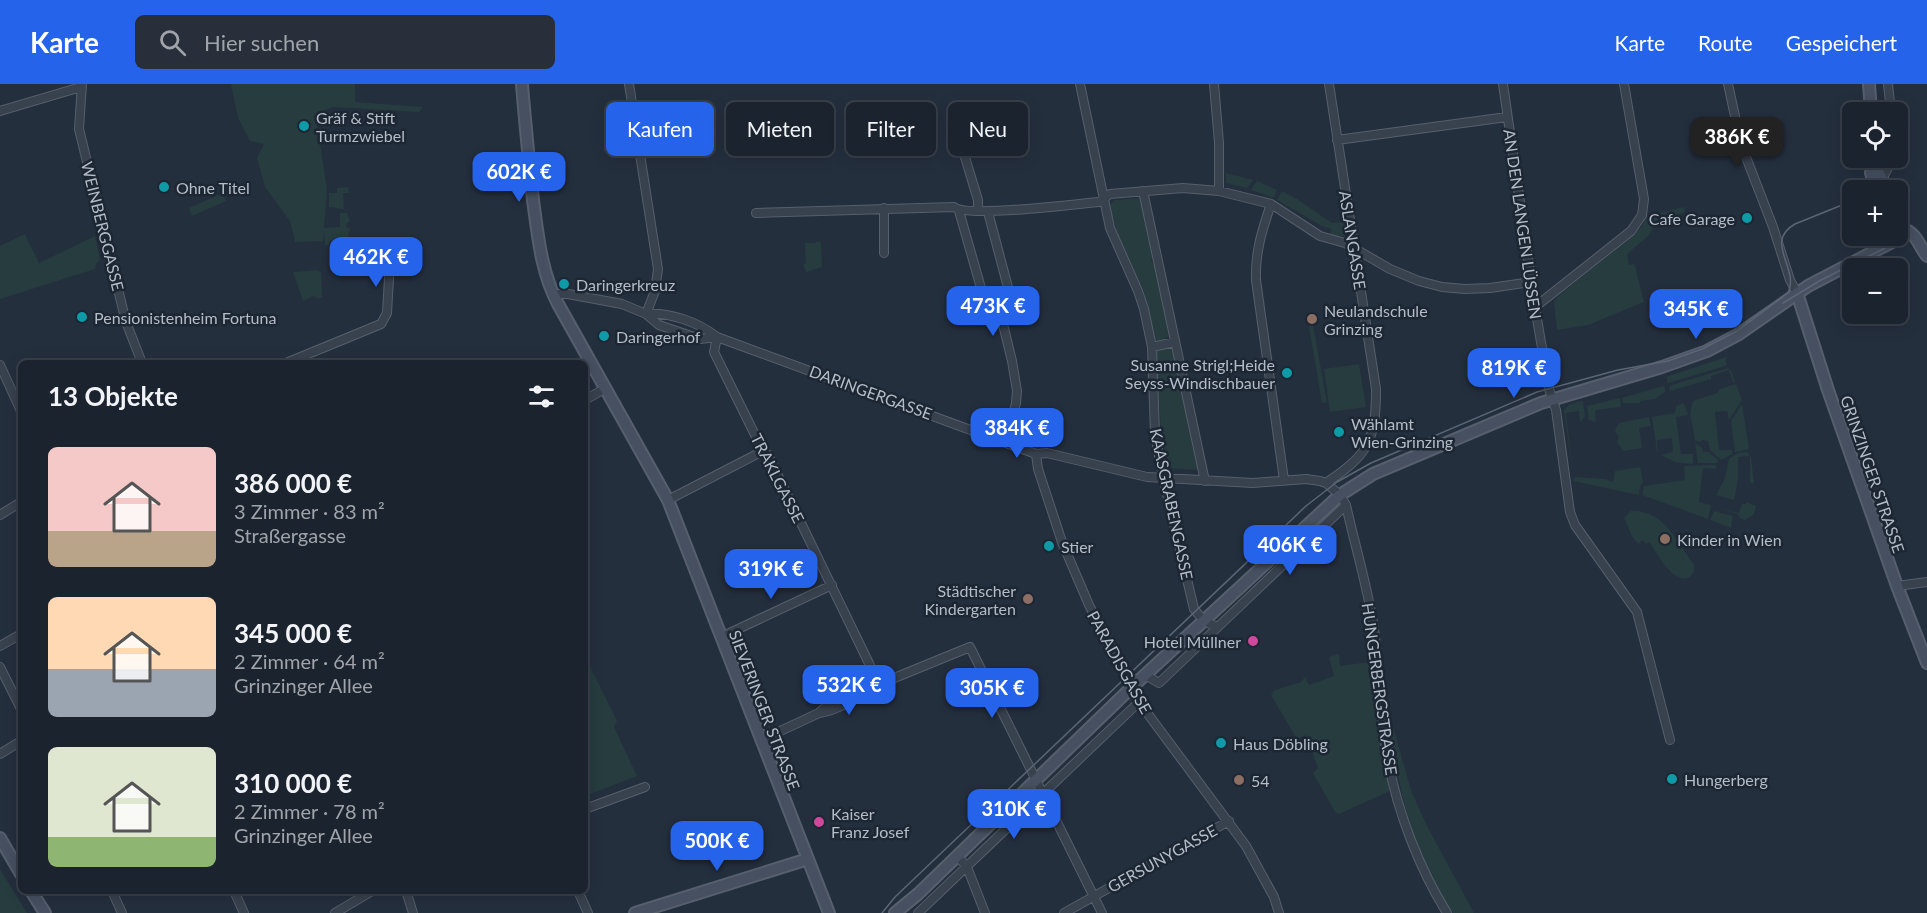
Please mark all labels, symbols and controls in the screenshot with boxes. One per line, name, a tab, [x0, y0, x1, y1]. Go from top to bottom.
search box	[135, 15, 555, 69]
text: Karte	[30, 25, 99, 59]
icon: search	[156, 26, 189, 59]
text: Hier suchen	[204, 29, 319, 56]
text: Karte	[1615, 30, 1665, 55]
text: Route	[1698, 30, 1753, 55]
text: Gespeichert	[1786, 30, 1897, 55]
chip: Kaufen	[606, 102, 714, 156]
chip: Mieten	[726, 102, 834, 156]
chip: Filter	[846, 102, 936, 156]
chip: Neu	[948, 102, 1028, 156]
map controls	[1842, 102, 1908, 324]
button: locate	[1842, 102, 1908, 168]
place label: Gräf & Stift Turmzwiebel	[316, 108, 405, 145]
pin: 386K €	[1688, 117, 1786, 168]
marker: Gräf & Stift Turmzwiebel	[297, 119, 311, 133]
text: 386K €	[1705, 124, 1769, 148]
street label: AN DEN LANGEN LÜSSEN	[1500, 128, 1546, 320]
pin: 602K €	[470, 152, 568, 203]
street label: WEINBERGGASSE	[78, 159, 128, 293]
text: 602K €	[487, 159, 551, 183]
place label: Ohne Titel	[176, 178, 250, 197]
marker: Ohne Titel	[157, 180, 171, 194]
button: +	[1842, 180, 1908, 246]
street label: ASLANGASSE	[1336, 189, 1370, 291]
place label: Cafe Garage	[1649, 209, 1735, 228]
marker: Cafe Garage	[1740, 211, 1754, 225]
pin: 462K €	[327, 237, 425, 288]
text: 462K €	[344, 244, 408, 268]
button: −	[1842, 258, 1908, 324]
place label: Daringerkreuz	[576, 275, 675, 294]
marker: Daringerkreuz	[557, 277, 571, 291]
pin: 473K €	[944, 286, 1042, 337]
pin: 345K €	[1647, 289, 1745, 340]
text: 473K €	[961, 293, 1025, 317]
text: 345K €	[1664, 296, 1728, 320]
place label: Neulandschule Grinzing	[1324, 301, 1428, 338]
place label: Pensionistenheim Fortuna	[94, 308, 276, 327]
marker: Pensionistenheim Fortuna	[75, 310, 89, 324]
marker: Neulandschule Grinzing	[1305, 312, 1319, 326]
place label: Daringerhof	[616, 327, 701, 346]
marker: Daringerhof	[597, 329, 611, 343]
pin: 819K €	[1465, 348, 1563, 399]
place label: Susanne Strigl;Heide Seyss-Windischbauer	[1125, 355, 1275, 392]
text: 819K €	[1482, 355, 1546, 379]
street label: DARINGERGASSE	[807, 361, 935, 423]
marker: Susanne Strigl;Heide Seyss-Windischbauer	[1280, 366, 1294, 380]
text: 13 Objekte	[48, 380, 178, 412]
icon: filters	[525, 380, 558, 413]
street label: GRINZINGER STRASSE	[1837, 393, 1909, 555]
pin: 384K €	[968, 408, 1066, 459]
place label: Wählamt Wien-Grinzing	[1351, 414, 1453, 451]
text: 384K €	[985, 415, 1049, 439]
marker: Wählamt Wien-Grinzing	[1332, 425, 1346, 439]
street label: KAASGRABENGASSE	[1147, 427, 1197, 581]
street label: TRAKLGASSE	[747, 430, 809, 526]
text: 386 000 €	[234, 467, 352, 499]
icon: home	[96, 471, 168, 543]
text: 3 Zimmer · 83 m²	[234, 499, 385, 523]
text: Straßergasse	[234, 523, 346, 547]
pin: 406K €	[1241, 525, 1339, 576]
place label: Kinder in Wien	[1677, 530, 1782, 549]
text: 406K €	[1258, 532, 1322, 556]
marker: Kinder in Wien	[1658, 532, 1672, 546]
place label: Stier	[1061, 537, 1094, 556]
marker: Stier	[1042, 539, 1056, 553]
pin: 319K €	[722, 549, 820, 600]
text: 319K €	[739, 556, 803, 580]
place label: Städtischer Kindergarten	[924, 581, 1016, 618]
marker: Städtischer Kindergarten	[1021, 592, 1035, 606]
street label: HUNGERBERGSTRASSE	[1358, 602, 1402, 776]
street label: PARADISGASSE	[1084, 607, 1156, 717]
text: 345 000 €	[234, 617, 352, 649]
icon: home	[96, 621, 168, 693]
street label: SIEVERINGER STRASSE	[726, 627, 804, 793]
place label: Hotel Müllner	[1144, 632, 1241, 651]
marker: Hotel Müllner	[1246, 634, 1260, 648]
text: 2 Zimmer · 64 m²	[234, 649, 385, 673]
pin: 532K €	[800, 665, 898, 716]
pin: 305K €	[943, 668, 1041, 719]
text: 532K €	[817, 672, 881, 696]
text: Grinzinger Allee	[234, 673, 373, 697]
text: 305K €	[960, 675, 1024, 699]
place label: Haus Döbling	[1233, 734, 1328, 753]
marker: Haus Döbling	[1214, 736, 1228, 750]
text: 310 000 €	[234, 767, 352, 799]
place label: Hungerberg	[1684, 770, 1768, 789]
icon: home	[96, 771, 168, 843]
place label: 54	[1251, 771, 1270, 790]
marker: Hungerberg	[1665, 772, 1679, 786]
marker: 54	[1232, 773, 1246, 787]
pin: 310K €	[965, 789, 1063, 840]
text: 310K €	[982, 796, 1046, 820]
text: 2 Zimmer · 78 m²	[234, 799, 385, 823]
place label: Kaiser Franz Josef	[831, 804, 910, 841]
marker: Kaiser Franz Josef	[812, 815, 826, 829]
street label: GERSUNYGASSE	[1104, 820, 1220, 896]
pin: 500K €	[668, 821, 766, 872]
text: Grinzinger Allee	[234, 823, 373, 847]
text: 500K €	[685, 828, 749, 852]

